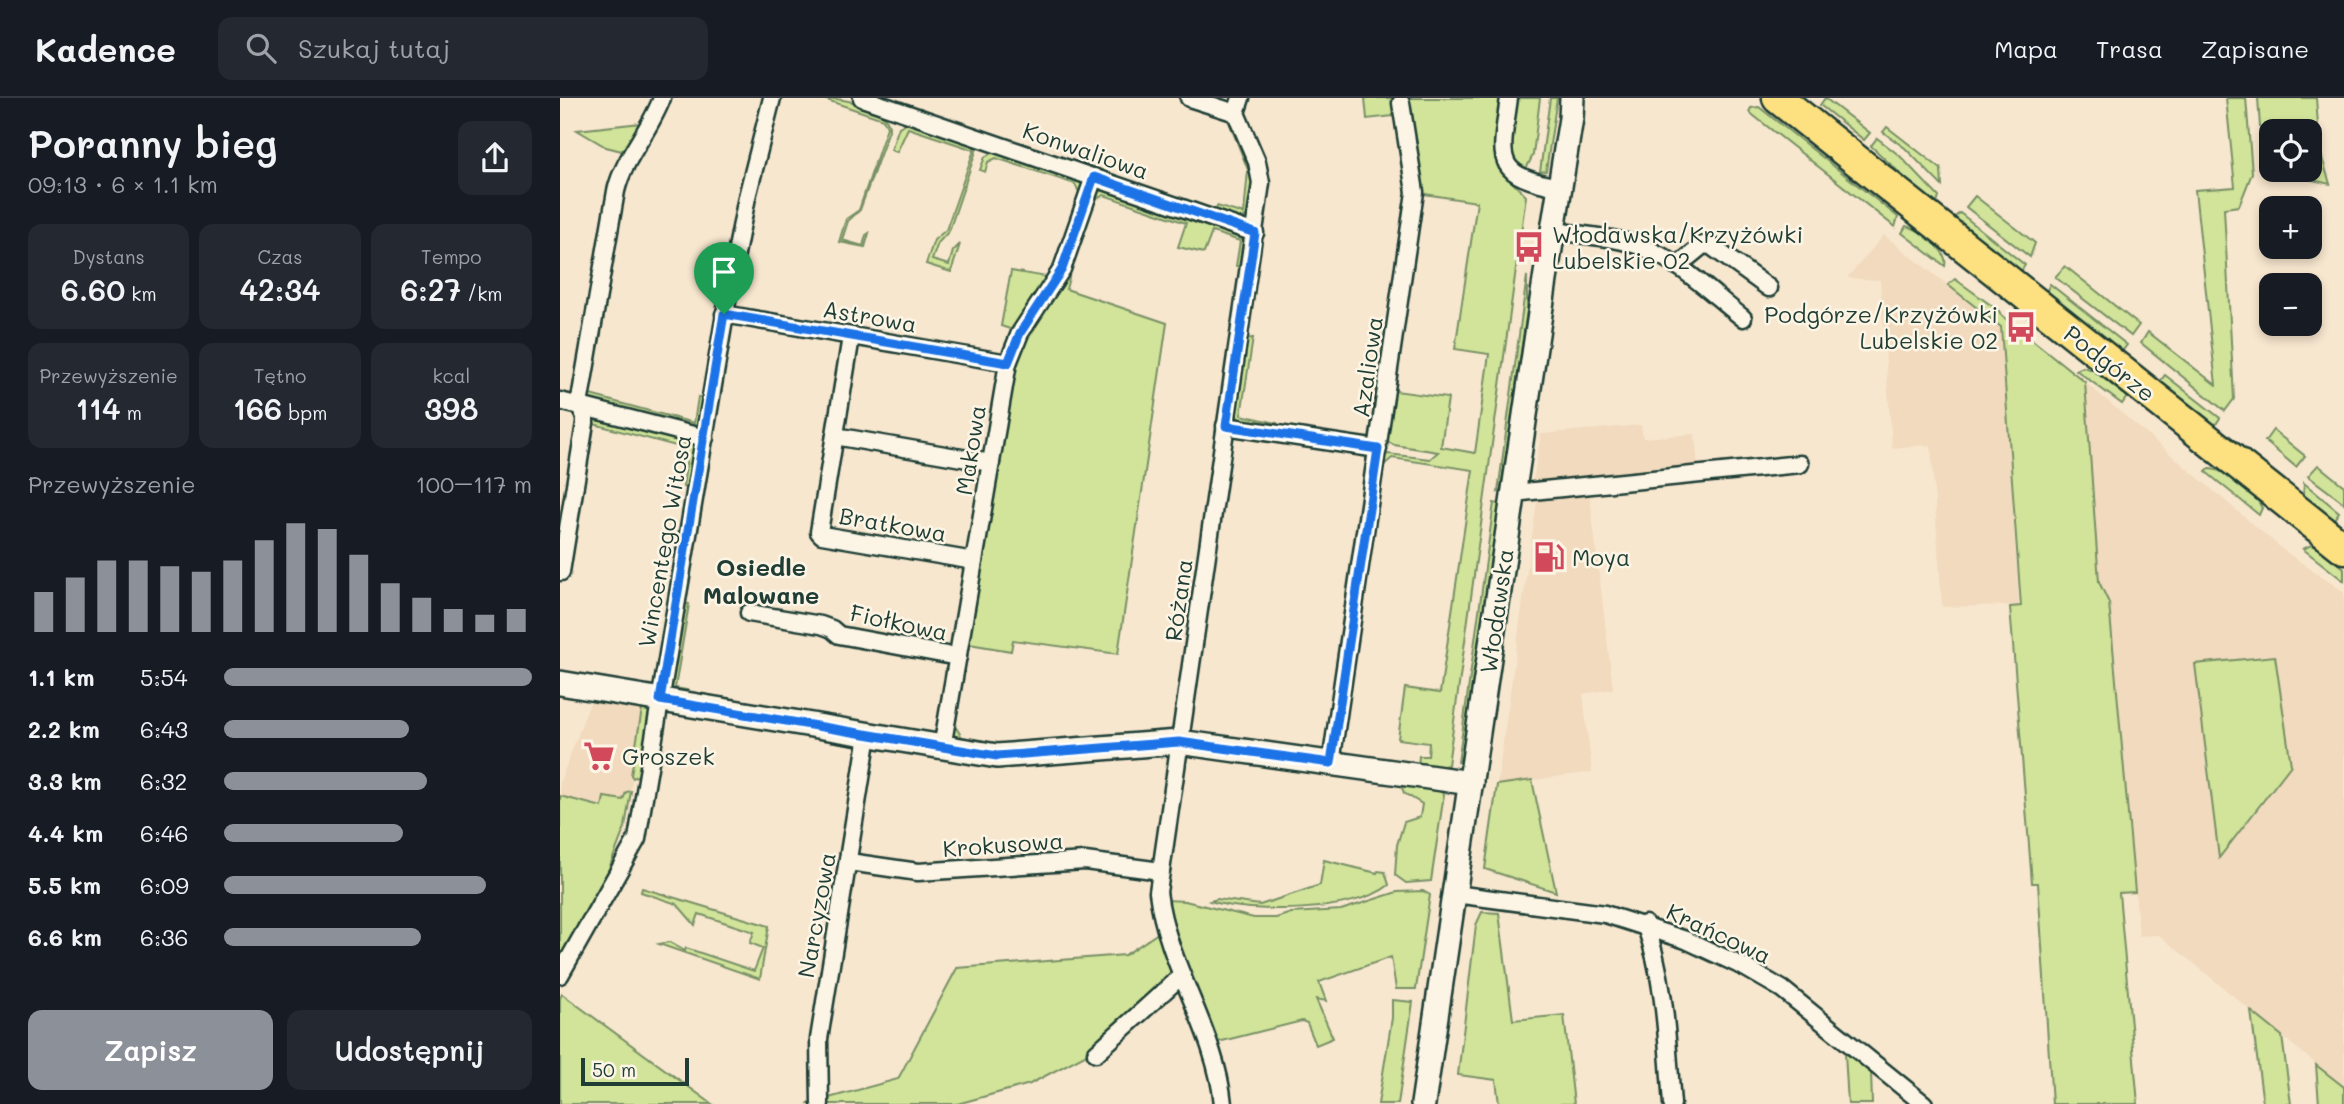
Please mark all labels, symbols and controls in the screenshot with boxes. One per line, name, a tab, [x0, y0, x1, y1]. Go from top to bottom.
search box	[218, 17, 708, 80]
text: Kadence	[35, 27, 176, 70]
icon: search	[242, 29, 280, 67]
text: Szukaj tutaj	[298, 31, 450, 65]
text: Mapa	[1994, 33, 2058, 64]
text: Trasa	[2096, 33, 2163, 64]
text: Zapisane	[2201, 33, 2309, 64]
street label: Konwaliowa	[1019, 114, 1153, 186]
text: Poranny bieg	[28, 118, 278, 168]
map controls	[2259, 119, 2322, 336]
button: locate	[2259, 119, 2322, 182]
button: share	[458, 121, 532, 195]
text: 09:13 · 6 × 1.1 km	[28, 169, 218, 199]
button: +	[2259, 196, 2322, 259]
place label: Włodawska/Krzyżówki Lubelskie 02	[1552, 219, 1803, 275]
bus stop icon: Włodawska/Krzyżówki Lubelskie 02	[1512, 230, 1546, 264]
pin	[694, 242, 754, 314]
text: Dystans	[73, 244, 145, 269]
text: Czas	[257, 244, 303, 269]
text: Tempo	[421, 244, 482, 269]
icon: arrive	[705, 253, 743, 291]
text: 6.60	[61, 269, 125, 309]
text: 42:34	[239, 269, 321, 309]
text: 6:27	[400, 269, 461, 309]
button: −	[2259, 273, 2322, 336]
text: km	[125, 281, 157, 306]
text: /km	[461, 281, 503, 306]
street label: Astrowa	[821, 293, 919, 339]
place label: Podgórze/Krzyżówki Lubelskie 02	[1764, 299, 1998, 355]
bus stop icon: Podgórze/Krzyżówki Lubelskie 02	[2004, 310, 2038, 344]
street label: Azaliowa	[1345, 315, 1389, 419]
street label: Podgórze	[2058, 318, 2162, 408]
text: Przewyższenie	[39, 363, 178, 388]
text: Tętno	[254, 363, 306, 388]
text: kcal	[432, 363, 470, 388]
text: 114	[75, 388, 121, 428]
text: 166	[233, 388, 282, 428]
text: 398	[424, 388, 478, 428]
text: m	[121, 400, 142, 425]
text: bpm	[282, 400, 327, 425]
street label: Makowa	[948, 403, 992, 497]
street label: Wincentego Witosa	[631, 432, 697, 650]
text: Przewyższenie	[28, 469, 196, 499]
text: 100–117 m	[415, 469, 532, 499]
street label: Bratkowa	[837, 500, 949, 548]
fuel station icon: Moya	[1532, 540, 1566, 574]
place label: Moya	[1572, 542, 1630, 572]
street label: Włodawska	[1472, 547, 1520, 675]
district label: Osiedle Malowane	[703, 551, 819, 610]
street label: Różana	[1157, 557, 1199, 643]
street label: Fiołkowa	[848, 597, 950, 647]
text: 1.1 km	[28, 662, 94, 692]
text: 5:54	[140, 662, 187, 692]
text: 2.2 km	[28, 714, 100, 744]
text: 6:43	[140, 714, 188, 744]
supermarket icon: Groszek	[582, 739, 616, 773]
place label: Groszek	[622, 741, 715, 771]
text: 3.3 km	[28, 766, 102, 796]
text: 6:32	[140, 766, 187, 796]
text: 4.4 km	[28, 818, 103, 848]
text: 6:46	[140, 818, 188, 848]
street label: Krokusowa	[942, 825, 1064, 863]
street label: Narcyzowa	[790, 850, 842, 980]
text: 5.5 km	[28, 870, 101, 900]
text: 6:09	[140, 870, 189, 900]
street label: Krańcowa	[1662, 896, 1776, 970]
text: 6.6 km	[28, 922, 102, 952]
text: 6:36	[140, 922, 188, 952]
button: Zapisz	[28, 1010, 273, 1090]
button: Udostępnij	[287, 1010, 532, 1090]
scale bar	[581, 1055, 690, 1087]
text: 50 m	[592, 1057, 636, 1082]

